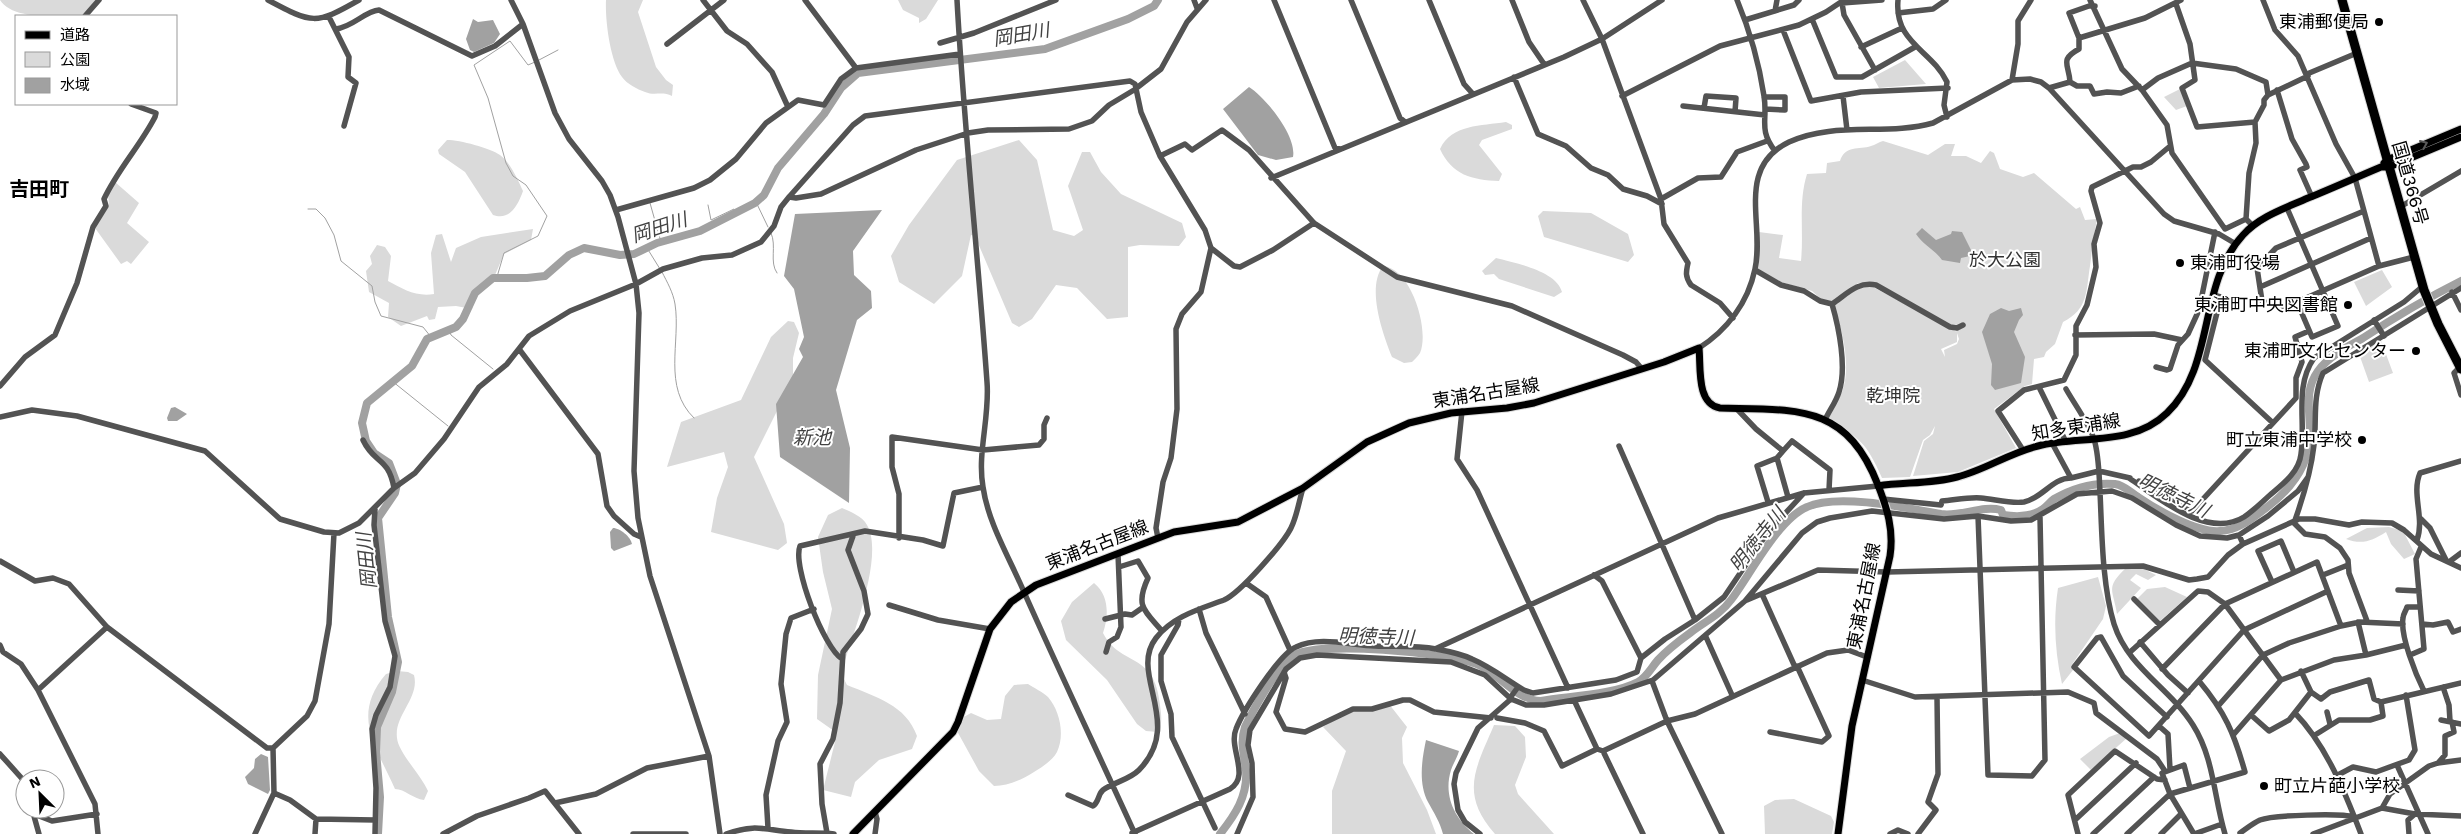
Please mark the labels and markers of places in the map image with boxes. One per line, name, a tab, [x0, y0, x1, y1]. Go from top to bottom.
place label: 東浦郵便局	[2279, 11, 2369, 32]
marker: 東浦郵便局	[2373, 16, 2385, 28]
place label: 東浦町役場	[2190, 252, 2280, 273]
marker: 東浦町役場	[2174, 257, 2186, 269]
place label: 東浦町中央図書館	[2194, 294, 2338, 315]
marker: 東浦町中央図書館	[2342, 299, 2354, 311]
place label: 東浦町文化センター	[2244, 340, 2406, 361]
marker: 東浦町文化センター	[2410, 345, 2422, 357]
place label: 町立東浦中学校	[2226, 429, 2352, 450]
marker: 町立東浦中学校	[2356, 434, 2368, 446]
place label: 町立片葩小学校	[2274, 775, 2400, 796]
marker: 町立片葩小学校	[2258, 780, 2270, 792]

